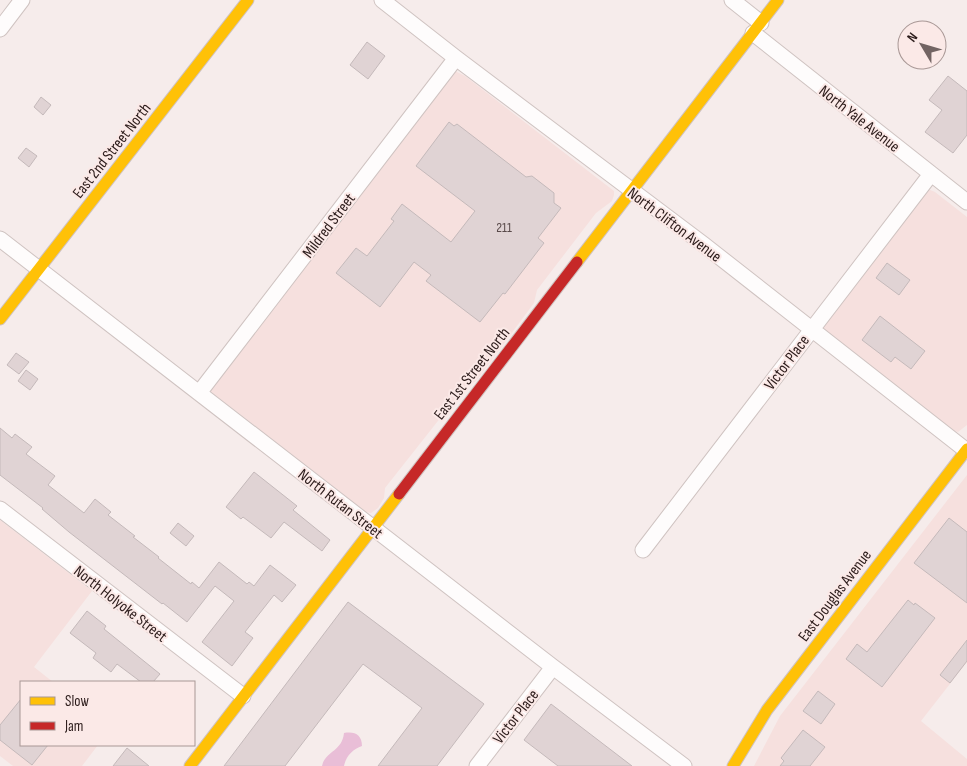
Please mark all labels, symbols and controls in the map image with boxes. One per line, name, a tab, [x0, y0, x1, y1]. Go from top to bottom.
north arrow	[897, 20, 947, 70]
text: N	[903, 29, 921, 45]
street label: North Yale Avenue	[815, 82, 903, 157]
street label: East 2nd Street North	[69, 99, 155, 202]
street label: North Clifton Avenue	[623, 184, 725, 267]
street label: Mildred Street	[299, 190, 360, 262]
house number: 211	[496, 219, 512, 236]
street label: East 1st Street North	[430, 324, 514, 424]
street label: Victor Place	[760, 332, 814, 394]
street label: North Rutan Street	[294, 465, 386, 543]
street label: East Douglas Avenue	[795, 546, 876, 645]
street label: North Holyoke Street	[70, 562, 170, 646]
legend	[20, 681, 195, 746]
street label: Victor Place	[489, 686, 543, 748]
text: Slow	[65, 692, 89, 711]
text: Jam	[64, 717, 83, 736]

